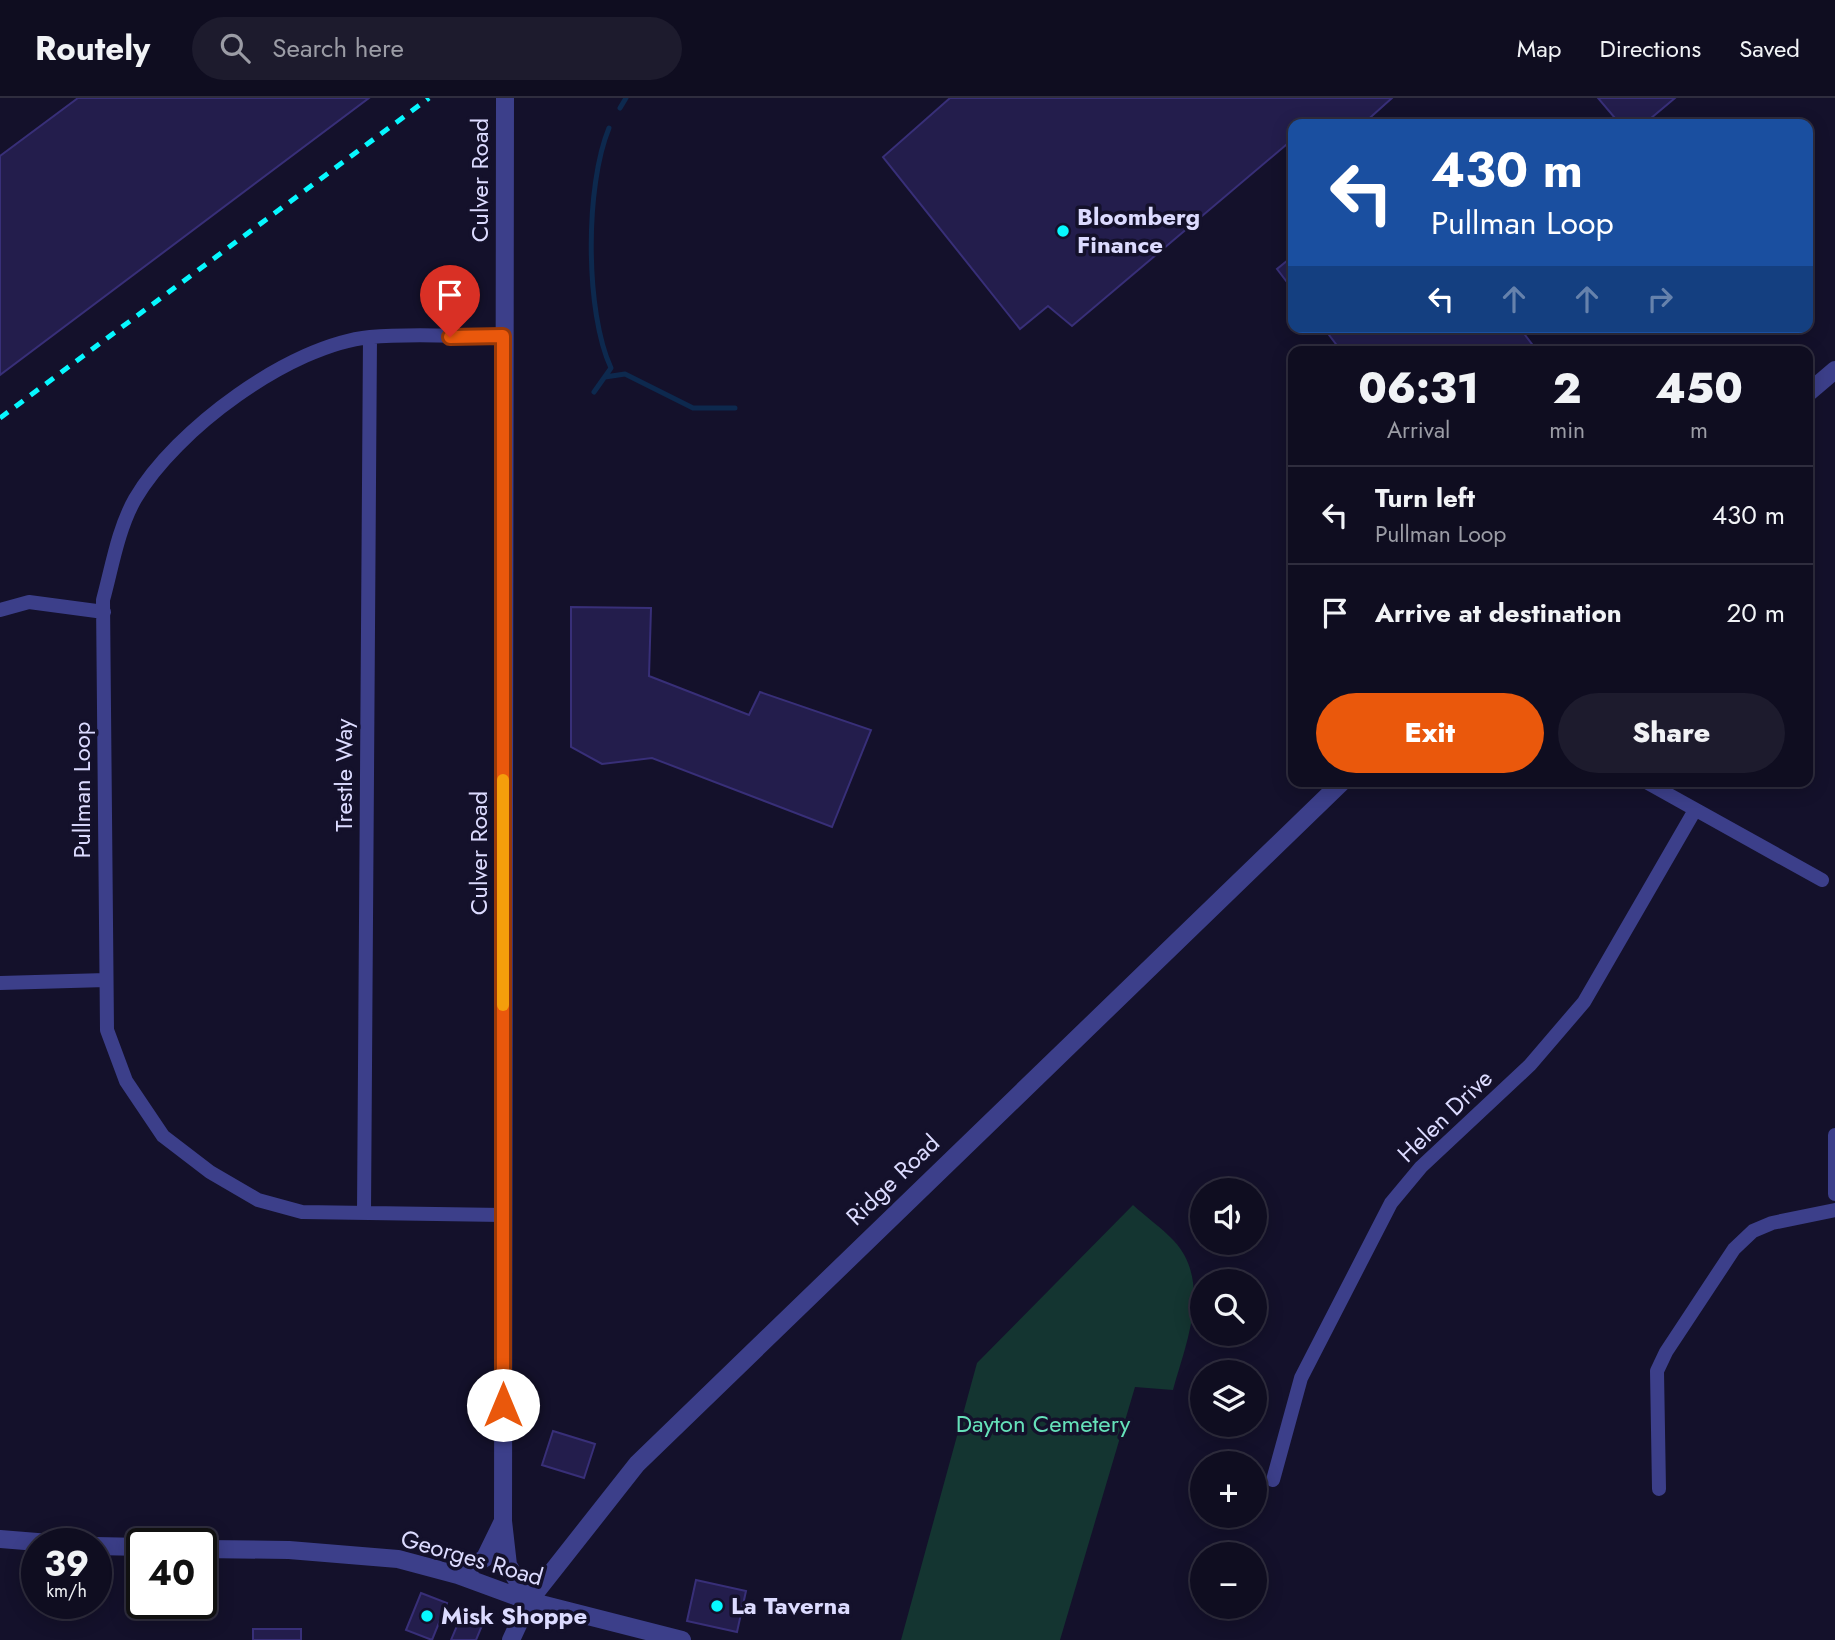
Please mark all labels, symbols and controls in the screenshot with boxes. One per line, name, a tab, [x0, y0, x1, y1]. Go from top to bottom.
search box	[192, 17, 682, 80]
text: Routely	[35, 25, 150, 72]
icon: search	[216, 29, 254, 67]
text: Search here	[272, 29, 404, 67]
text: Map	[1517, 31, 1562, 66]
text: Directions	[1600, 31, 1701, 66]
text: Saved	[1739, 31, 1800, 66]
street label: Culver Road	[462, 118, 497, 242]
text: 430 m	[1431, 135, 1583, 205]
icon: left	[1316, 147, 1407, 238]
place label: Bloomberg Finance	[1077, 199, 1200, 262]
text: Pullman Loop	[1431, 200, 1614, 246]
marker: Bloomberg Finance	[1055, 223, 1071, 239]
pin	[420, 265, 480, 337]
icon: arrive	[431, 276, 469, 314]
icon: left	[1422, 280, 1460, 318]
icon: ahead	[1495, 280, 1533, 318]
icon: ahead	[1568, 280, 1606, 318]
icon: right	[1641, 280, 1679, 318]
text: 06:31	[1358, 358, 1479, 419]
text: 2	[1553, 358, 1582, 419]
text: 450	[1655, 358, 1743, 419]
text: Arrival	[1387, 413, 1450, 447]
text: min	[1549, 413, 1585, 447]
text: m	[1690, 413, 1708, 447]
text: Turn left	[1375, 479, 1475, 517]
icon: left	[1316, 496, 1354, 534]
text: 430 m	[1712, 496, 1785, 534]
text: Pullman Loop	[1375, 517, 1506, 551]
icon: arrive	[1316, 594, 1354, 632]
text: Arrive at destination	[1375, 594, 1622, 632]
text: 20 m	[1727, 594, 1785, 632]
button: Exit	[1316, 693, 1544, 773]
button: Share	[1558, 693, 1785, 773]
street label: Trestle Way	[326, 718, 361, 832]
street label: Pullman Loop	[64, 721, 99, 859]
street label: Culver Road	[461, 791, 496, 915]
street label: Helen Drive	[1389, 1061, 1500, 1170]
street label: Ridge Road	[838, 1126, 947, 1233]
map controls	[1190, 1178, 1267, 1619]
button: sound	[1190, 1178, 1267, 1255]
button: search	[1190, 1269, 1267, 1346]
button: layers	[1190, 1360, 1267, 1437]
position arrow	[466, 1368, 540, 1442]
park label: Dayton Cemetery	[956, 1406, 1131, 1441]
button: +	[1190, 1451, 1267, 1528]
street label: Georges Road	[397, 1520, 547, 1595]
speed limit sign: 40	[126, 1528, 217, 1619]
text: 39	[44, 1539, 89, 1589]
button: −	[1190, 1542, 1267, 1619]
text: km/h	[46, 1578, 87, 1604]
place label: La Taverna	[731, 1588, 850, 1623]
place label: Misk Shoppe	[441, 1598, 587, 1633]
marker: La Taverna	[709, 1598, 725, 1614]
marker: Misk Shoppe	[419, 1608, 435, 1624]

